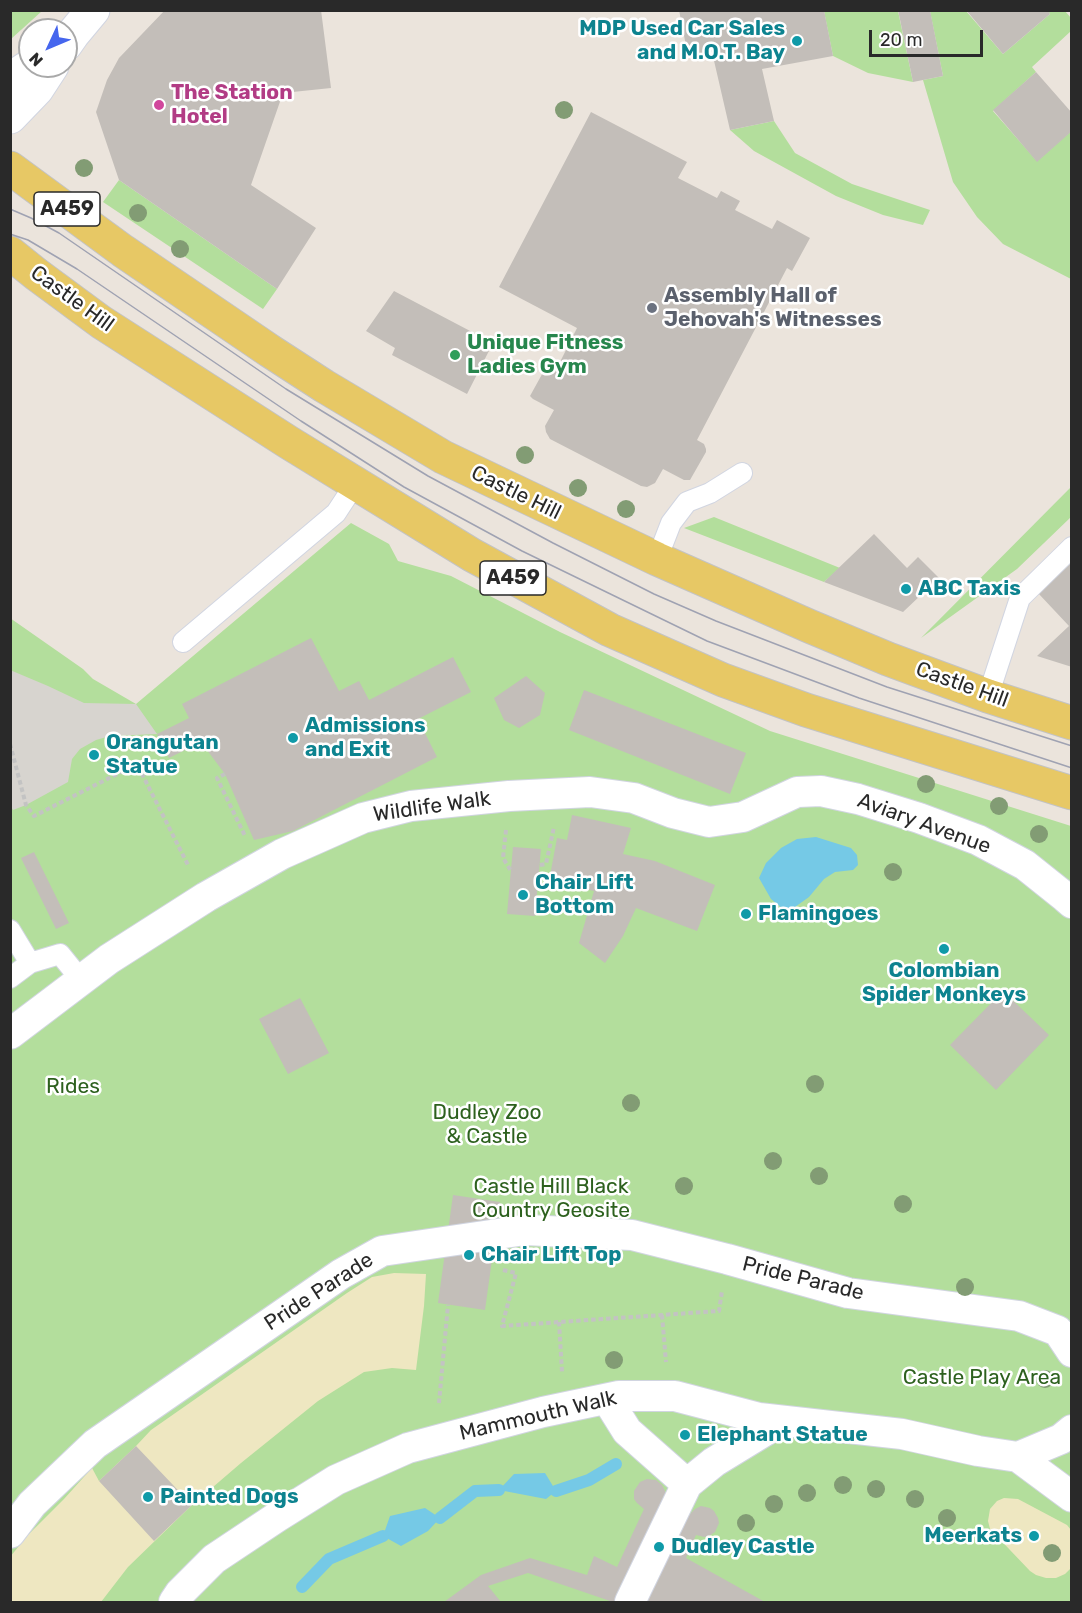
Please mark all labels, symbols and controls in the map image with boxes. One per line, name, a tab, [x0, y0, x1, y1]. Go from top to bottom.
place label: MDP Used Car Sales and M.O.T. Bay	[579, 16, 785, 66]
north arrow	[18, 18, 78, 78]
scale bar	[872, 18, 986, 56]
text: 20 m	[880, 29, 922, 51]
marker: MDP Used Car Sales and M.O.T. Bay	[790, 34, 804, 48]
text: N	[25, 49, 47, 70]
place label: The Station Hotel	[171, 80, 293, 130]
marker: The Station Hotel	[152, 98, 166, 112]
road number: A459	[34, 192, 100, 226]
street label: Castle Hill	[25, 260, 119, 338]
place label: Assembly Hall of Jehovah's Witnesses	[664, 283, 882, 333]
marker: Assembly Hall of Jehovah's Witnesses	[645, 301, 659, 315]
place label: Unique Fitness Ladies Gym	[467, 330, 623, 380]
marker: Unique Fitness Ladies Gym	[448, 348, 462, 362]
street label: Castle Hill	[467, 460, 565, 526]
road number: A459	[480, 561, 546, 595]
place label: ABC Taxis	[918, 576, 1021, 602]
marker: ABC Taxis	[899, 582, 913, 596]
street label: Castle Hill	[912, 657, 1012, 713]
place label: Admissions and Exit	[305, 713, 426, 763]
place label: Orangutan Statue	[106, 730, 219, 780]
marker: Admissions and Exit	[286, 731, 300, 745]
marker: Orangutan Statue	[87, 748, 101, 762]
street label: Wildlife Walk	[372, 786, 492, 828]
street label: Aviary Avenue	[854, 788, 994, 860]
place label: Chair Lift Bottom	[535, 870, 633, 920]
marker: Chair Lift Bottom	[516, 888, 530, 902]
place label: Flamingoes	[758, 901, 878, 927]
marker: Flamingoes	[739, 907, 753, 921]
marker: Colombian Spider Monkeys	[937, 942, 951, 956]
place label: Colombian Spider Monkeys	[862, 958, 1026, 1008]
park label: Rides	[46, 1074, 100, 1100]
park label: Dudley Zoo & Castle	[432, 1100, 542, 1150]
park label: Castle Hill Black Country Geosite	[472, 1174, 630, 1224]
place label: Chair Lift Top	[481, 1242, 621, 1268]
street label: Pride Parade	[260, 1248, 378, 1336]
marker: Chair Lift Top	[462, 1248, 476, 1262]
street label: Pride Parade	[740, 1252, 866, 1306]
park label: Castle Play Area	[903, 1365, 1061, 1391]
street label: Mammouth Walk	[457, 1386, 619, 1446]
place label: Elephant Statue	[697, 1422, 868, 1448]
marker: Elephant Statue	[678, 1428, 692, 1442]
place label: Painted Dogs	[160, 1484, 299, 1510]
marker: Painted Dogs	[141, 1490, 155, 1504]
place label: Meerkats	[924, 1523, 1022, 1549]
marker: Meerkats	[1027, 1529, 1041, 1543]
place label: Dudley Castle	[671, 1534, 815, 1560]
marker: Dudley Castle	[652, 1540, 666, 1554]

